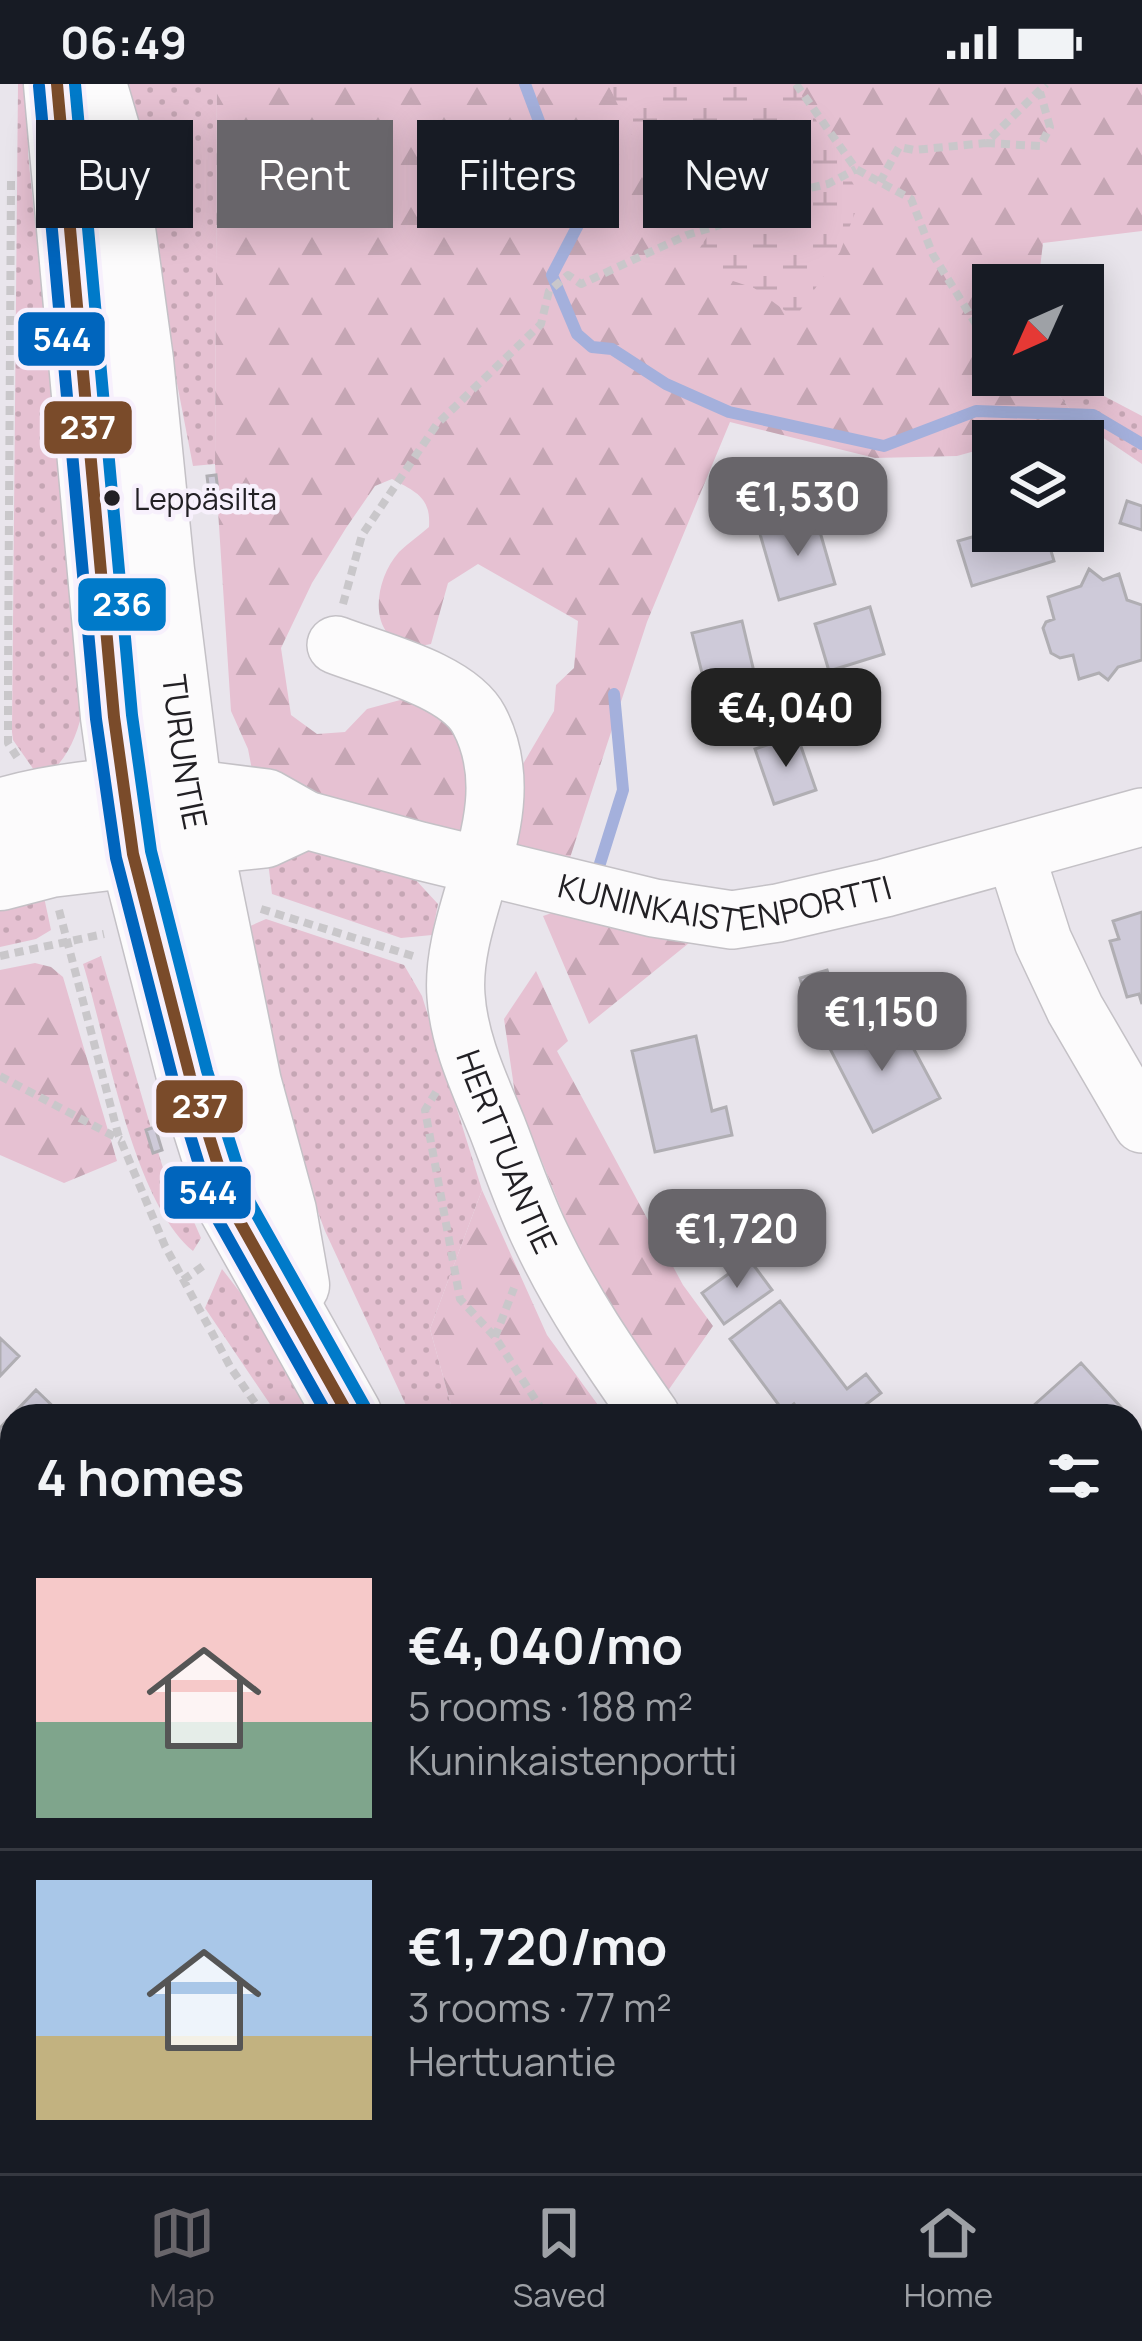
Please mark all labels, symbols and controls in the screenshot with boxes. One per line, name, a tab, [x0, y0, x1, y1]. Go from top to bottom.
text: 06:49	[60, 11, 187, 73]
chip: Buy	[36, 120, 193, 228]
chip: Rent	[217, 120, 393, 228]
chip: Filters	[417, 120, 619, 228]
chip: New	[643, 120, 811, 228]
north arrow	[972, 264, 1104, 396]
map controls	[972, 264, 1104, 552]
line badge: 544	[16, 310, 107, 368]
text: 544	[32, 316, 92, 361]
line badge: 237	[42, 399, 134, 456]
text: 237	[60, 404, 116, 449]
button: layers	[972, 420, 1104, 552]
pin: €1,530	[700, 457, 896, 559]
text: €1,530	[735, 469, 861, 523]
place label: Leppäsilta	[134, 478, 277, 519]
marker: Leppäsilta	[101, 487, 123, 509]
line badge: 236	[76, 576, 168, 633]
text: 236	[92, 581, 152, 626]
pin: €4,040	[688, 668, 884, 770]
street label: TURUNTIE	[152, 672, 219, 833]
text: €4,040	[718, 680, 854, 734]
street label: KUNINKAISTENPORTTI	[554, 862, 896, 943]
pin: €1,150	[784, 972, 980, 1074]
text: €1,150	[825, 984, 939, 1038]
street label: HERTTUANTIE	[446, 1044, 568, 1261]
line badge: 237	[154, 1078, 245, 1135]
text: 237	[172, 1083, 228, 1128]
line badge: 544	[162, 1164, 253, 1221]
text: 544	[178, 1169, 238, 1214]
pin: €1,720	[639, 1189, 835, 1291]
text: €1,720	[675, 1201, 799, 1255]
text: 4 homes	[36, 1442, 244, 1511]
icon: filters	[1041, 1443, 1107, 1509]
text: €4,040/mo	[408, 1610, 683, 1679]
icon: home	[132, 1626, 276, 1770]
text: 5 rooms · 188 m²	[408, 1679, 693, 1733]
text: Kuninkaistenportti	[408, 1733, 737, 1787]
text: €1,720/mo	[408, 1911, 667, 1980]
icon: home	[132, 1928, 276, 2072]
text: 3 rooms · 77 m²	[408, 1980, 672, 2034]
text: Herttuantie	[408, 2034, 616, 2088]
tab: Map	[149, 2200, 215, 2317]
tab: Saved	[513, 2200, 606, 2317]
tab: Home	[904, 2200, 993, 2317]

